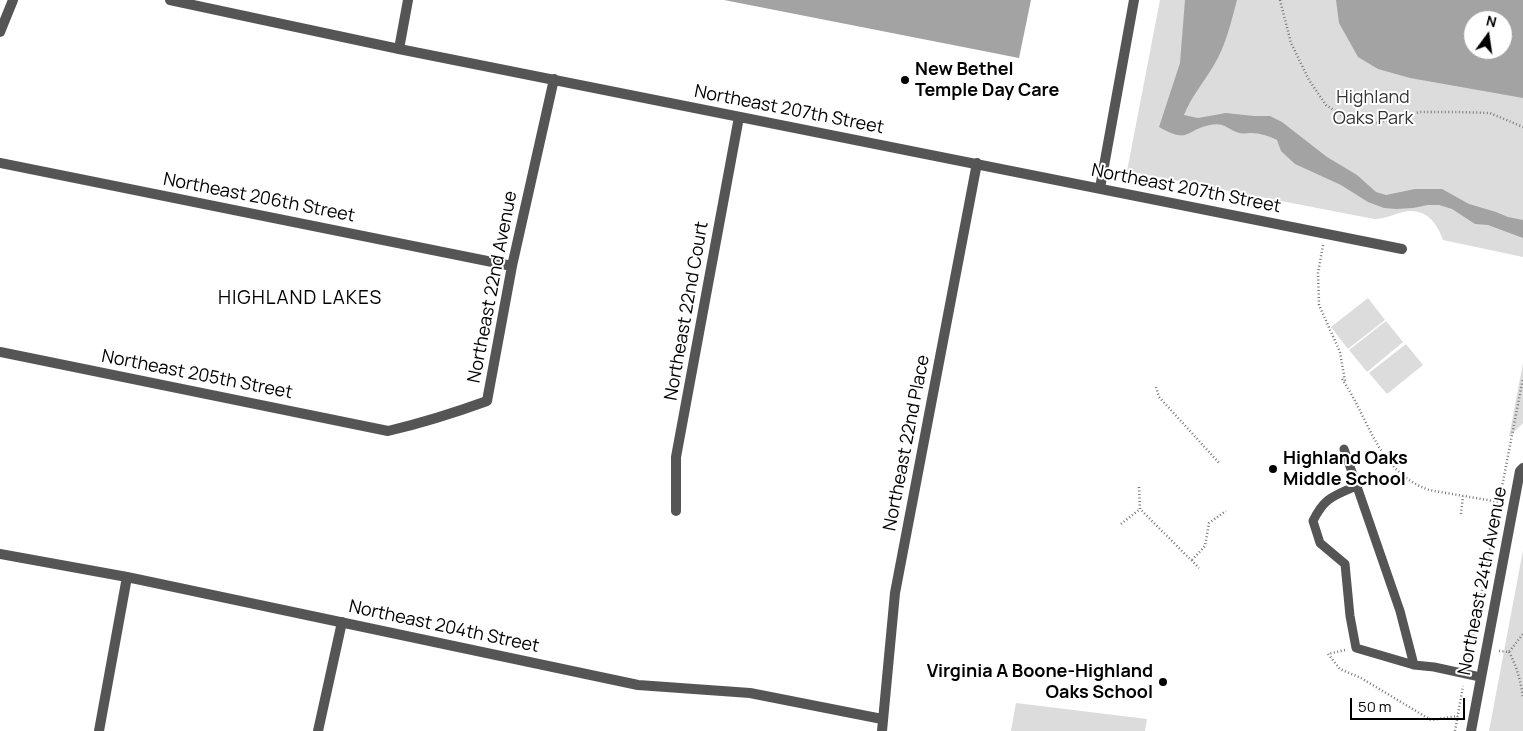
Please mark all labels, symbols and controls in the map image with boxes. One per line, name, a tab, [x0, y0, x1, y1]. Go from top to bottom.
north arrow	[1463, 10, 1513, 60]
text: N	[1484, 10, 1499, 31]
place label: New Bethel Temple Day Care	[915, 59, 1059, 102]
marker: New Bethel Temple Day Care	[899, 74, 911, 86]
street label: Northeast 207th Street	[692, 81, 886, 139]
park label: Highland Oaks Park	[1333, 87, 1413, 130]
street label: Northeast 207th Street	[1089, 160, 1283, 218]
street label: Northeast 206th Street	[161, 169, 357, 227]
street label: Northeast 22nd Avenue	[464, 189, 522, 385]
street label: Northeast 22nd Court	[661, 220, 713, 402]
district label: HIGHLAND LAKES	[216, 288, 384, 310]
street label: Northeast 205th Street	[100, 346, 294, 404]
street label: Northeast 22nd Place	[879, 353, 935, 533]
place label: Highland Oaks Middle School	[1283, 448, 1408, 490]
marker: Highland Oaks Middle School	[1267, 463, 1279, 475]
street label: Northeast 24th Avenue	[1454, 485, 1512, 677]
street label: Northeast 204th Street	[347, 596, 541, 658]
place label: Virginia A Boone-Highland Oaks School	[927, 661, 1153, 704]
marker: Virginia A Boone-Highland Oaks School	[1157, 676, 1169, 688]
scale bar	[1353, 688, 1468, 720]
text: 50 m	[1358, 696, 1392, 717]

